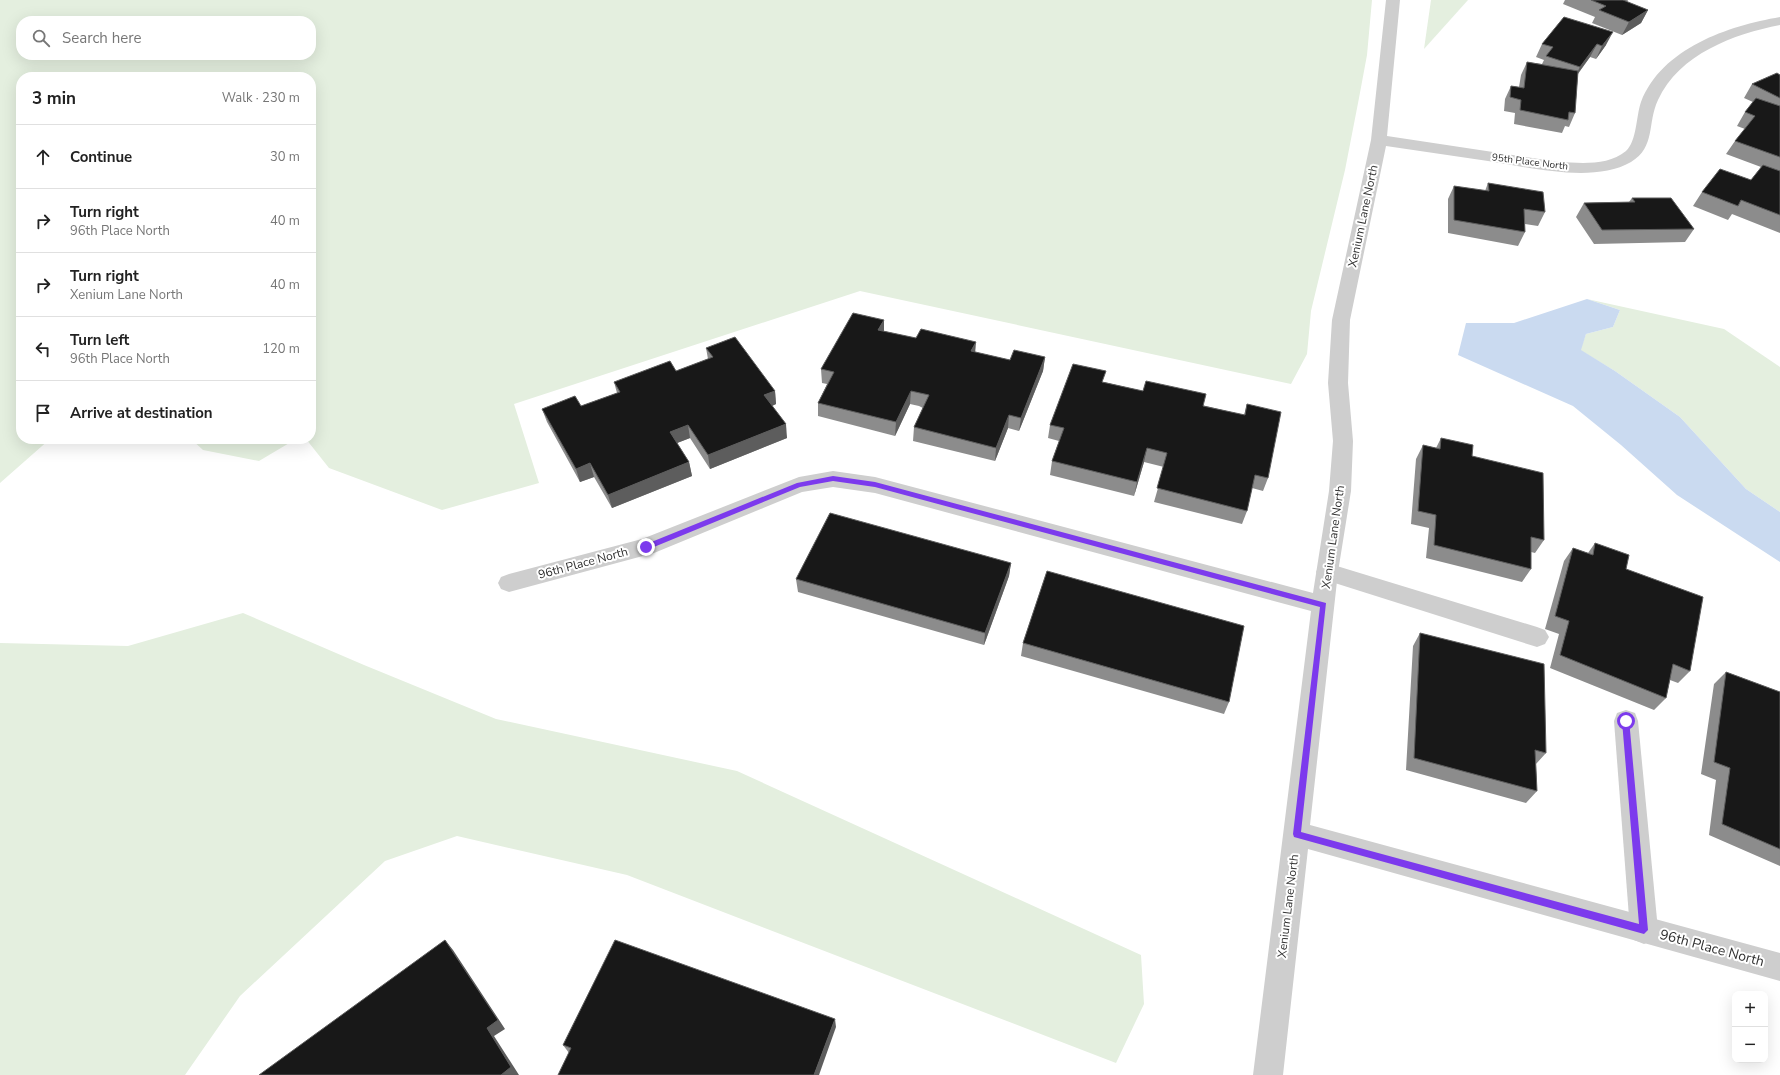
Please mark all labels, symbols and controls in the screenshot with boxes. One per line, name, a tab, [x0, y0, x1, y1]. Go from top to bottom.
search box	[16, 16, 316, 60]
icon: search	[30, 27, 52, 49]
text: Search here	[62, 28, 142, 48]
text: 3 min	[32, 87, 76, 110]
text: Walk · 230 m	[222, 89, 300, 107]
icon: ahead	[32, 146, 54, 168]
text: Continue	[70, 147, 132, 167]
text: 30 m	[270, 148, 300, 166]
street label: 95th Place North	[1491, 150, 1569, 174]
street label: Xenium Lane North	[1344, 163, 1382, 269]
text: Turn right	[70, 202, 139, 222]
icon: right	[32, 210, 54, 232]
text: 40 m	[270, 212, 300, 230]
text: 96th Place North	[70, 222, 170, 240]
text: Turn right	[70, 266, 139, 286]
icon: right	[32, 274, 54, 296]
text: 40 m	[270, 276, 300, 294]
text: Xenium Lane North	[70, 286, 183, 304]
text: Turn left	[70, 330, 129, 350]
icon: left	[32, 338, 54, 360]
text: 120 m	[262, 340, 300, 358]
text: 96th Place North	[70, 350, 170, 368]
icon: arrive	[32, 402, 54, 424]
text: Arrive at destination	[70, 403, 213, 423]
street label: Xenium Lane North	[1318, 484, 1348, 590]
route end	[637, 538, 655, 556]
street label: 96th Place North	[536, 543, 630, 583]
route start	[1617, 712, 1635, 730]
street label: Xenium Lane North	[1274, 853, 1302, 959]
street label: 96th Place North	[1658, 925, 1766, 971]
map controls	[1732, 991, 1768, 1063]
button: +	[1732, 991, 1768, 1027]
button: −	[1732, 1027, 1768, 1063]

